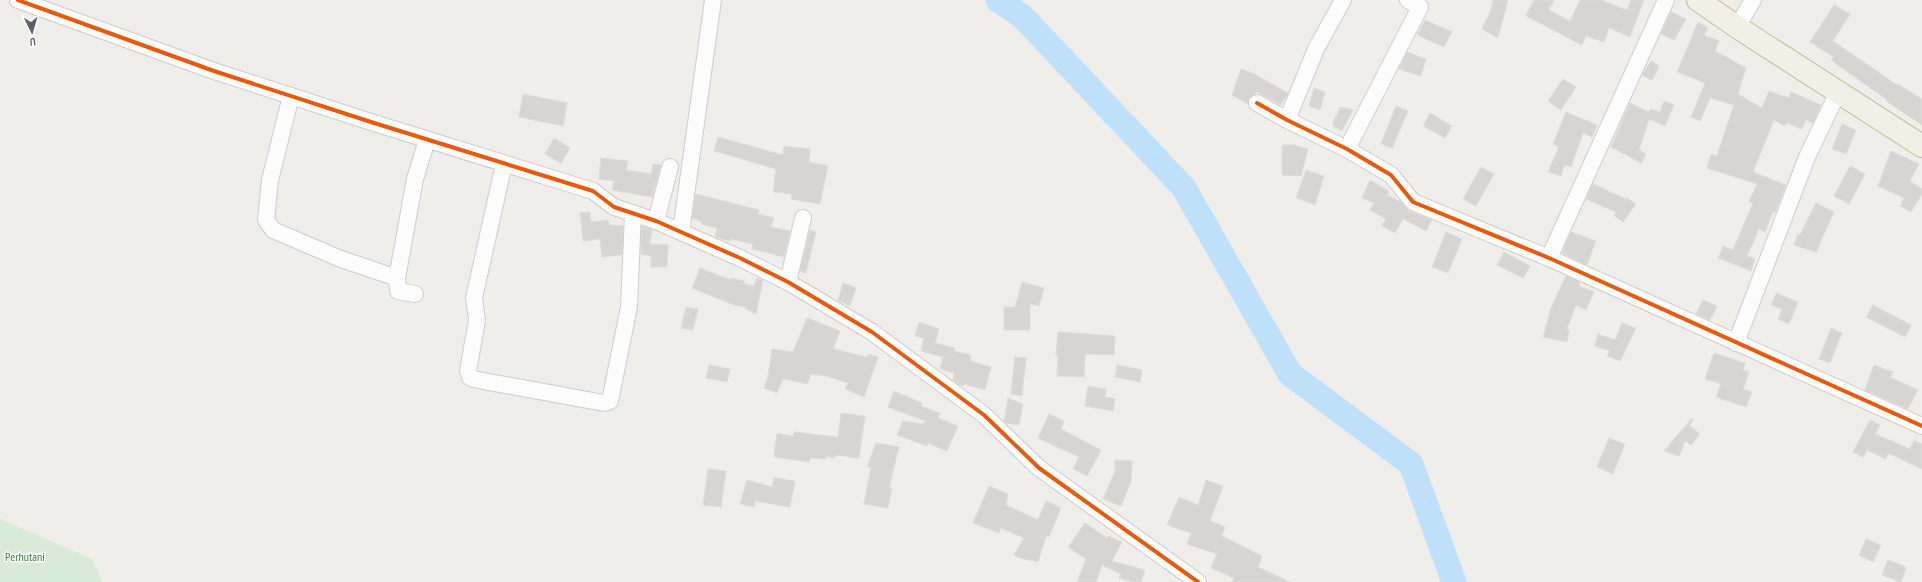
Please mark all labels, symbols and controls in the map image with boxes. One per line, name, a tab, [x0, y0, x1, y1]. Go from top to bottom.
north arrow	[12, 12, 52, 52]
text: U	[29, 35, 36, 49]
park label: Perhutani	[5, 549, 45, 564]

